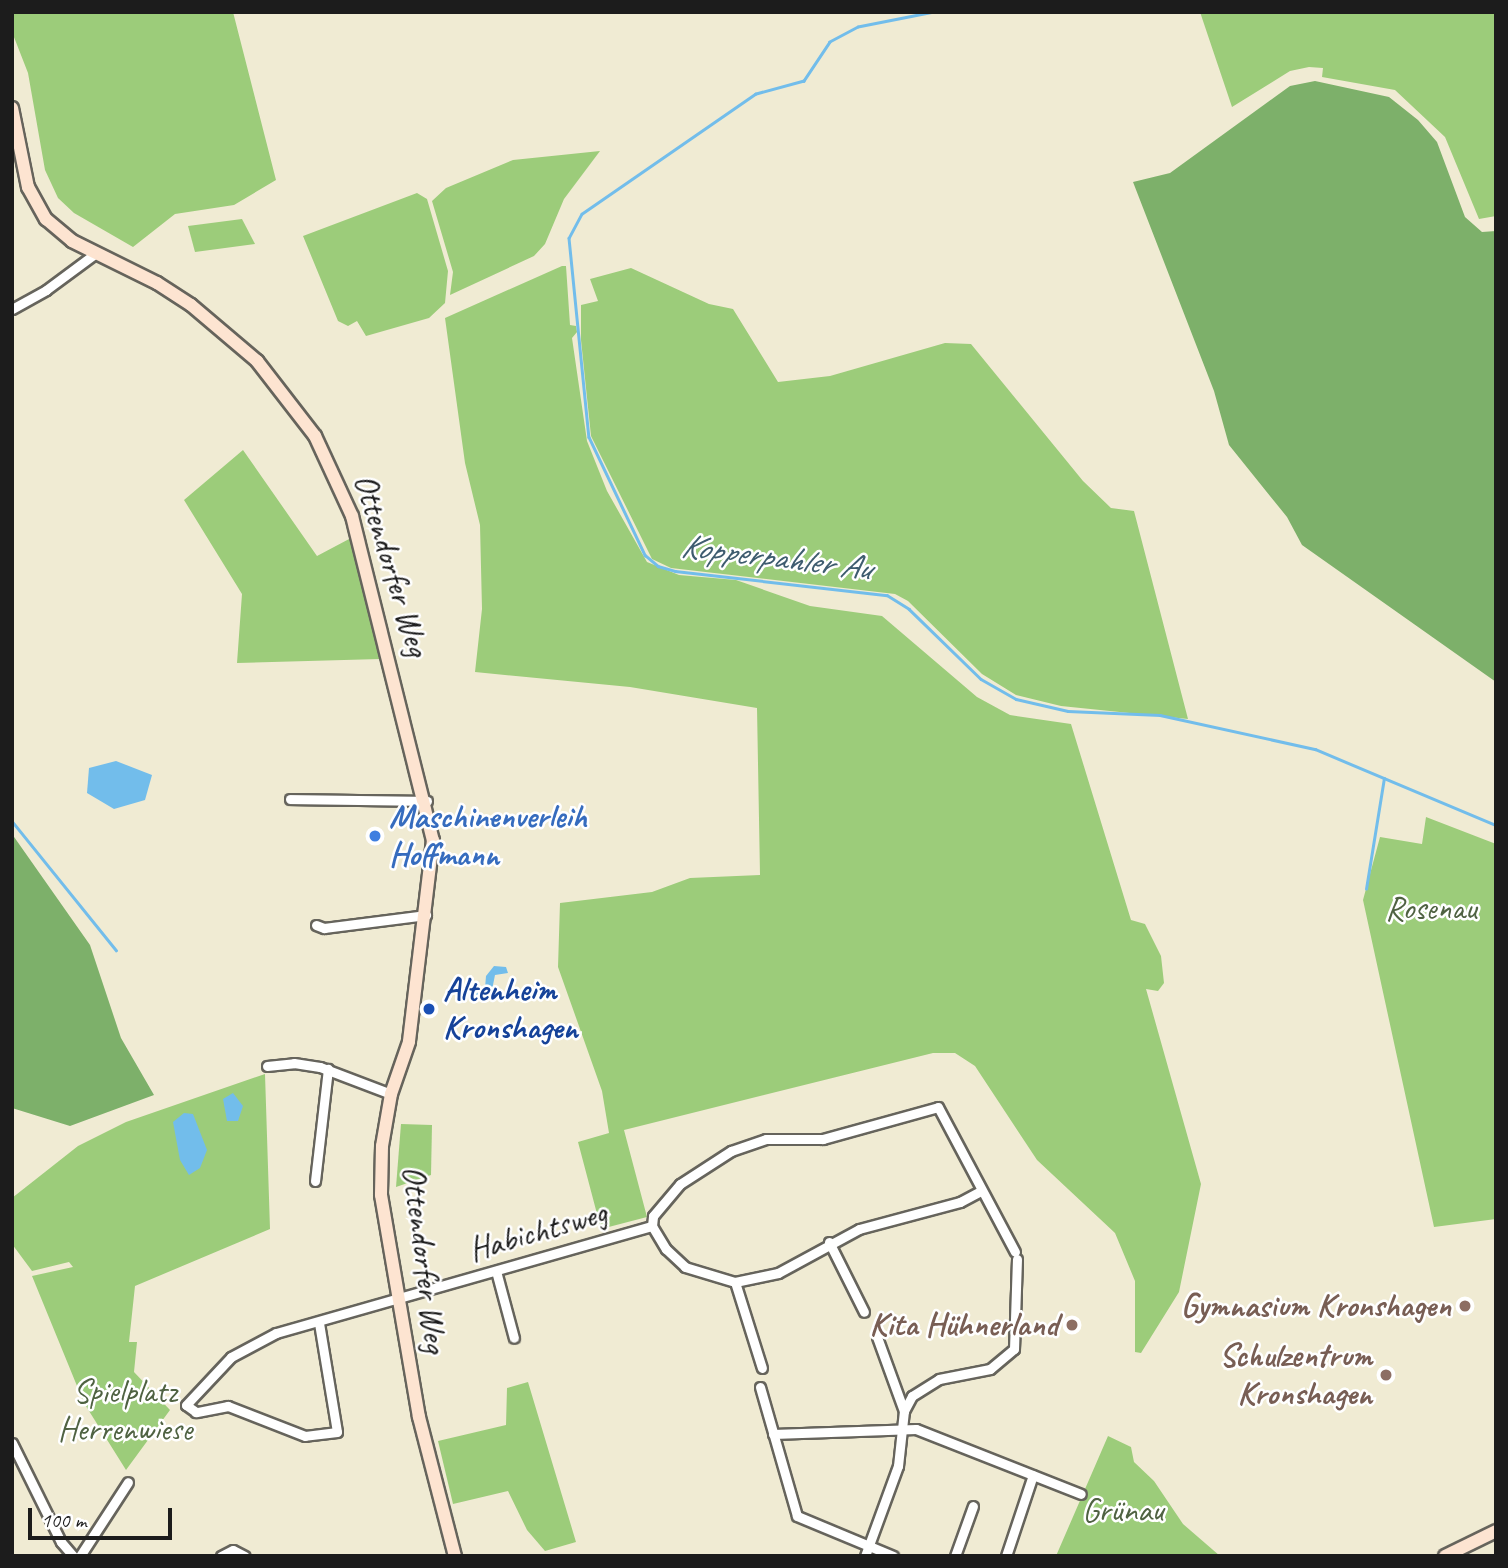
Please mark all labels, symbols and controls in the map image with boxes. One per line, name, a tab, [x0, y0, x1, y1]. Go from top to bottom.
street label: Ottendorfer Weg	[345, 469, 437, 661]
water label: Kopperpahler Au	[679, 525, 873, 589]
place label: Maschinenverleih Hoffmann	[389, 797, 587, 875]
marker: Maschinenverleih Hoffmann	[367, 828, 383, 844]
park label: Rosenau	[1385, 889, 1477, 929]
place label: Altenheim Kronshagen	[443, 970, 578, 1048]
marker: Altenheim Kronshagen	[421, 1001, 437, 1017]
street label: Ottendorfer Weg	[393, 1163, 455, 1355]
street label: Habichtsweg	[464, 1193, 612, 1271]
place label: Gymnasium Kronshagen	[1180, 1286, 1451, 1326]
marker: Gymnasium Kronshagen	[1457, 1298, 1473, 1314]
place label: Kita Hühnerland	[869, 1305, 1058, 1345]
marker: Kita Hühnerland	[1064, 1317, 1080, 1333]
place label: Schulzentrum Kronshagen	[1219, 1336, 1372, 1414]
marker: Schulzentrum Kronshagen	[1378, 1367, 1394, 1383]
park label: Spielplatz Herrenwiese	[58, 1372, 192, 1450]
park label: Grünau	[1082, 1491, 1164, 1531]
scale bar	[32, 1494, 175, 1538]
text: 100 m	[41, 1507, 86, 1533]

